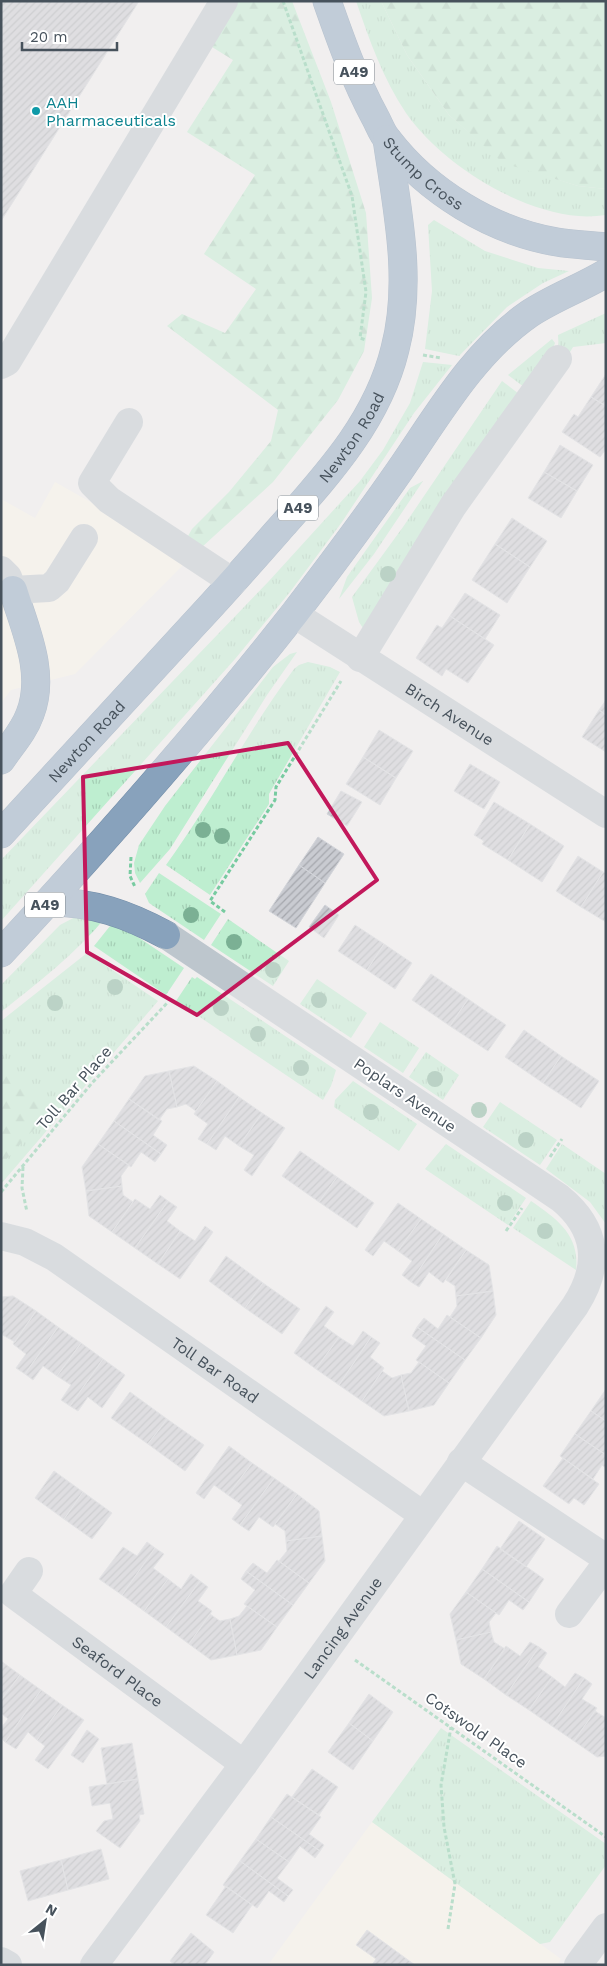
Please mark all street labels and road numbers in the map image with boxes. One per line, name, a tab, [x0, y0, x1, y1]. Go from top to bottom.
road number: A49	[334, 60, 374, 84]
street label: Stump Cross	[379, 133, 467, 214]
street label: Newton Road	[315, 389, 388, 486]
road number: A49	[278, 496, 318, 520]
street label: Birch Avenue	[402, 678, 498, 749]
street label: Newton Road	[44, 696, 129, 786]
road number: A49	[25, 892, 65, 918]
street label: Toll Bar Place	[32, 1042, 116, 1134]
street label: Poplars Avenue	[350, 1054, 460, 1136]
street label: Toll Bar Road	[168, 1333, 263, 1407]
street label: Lancing Avenue	[299, 1573, 386, 1683]
street label: Seaford Place	[69, 1631, 167, 1711]
street label: Cotswold Place	[421, 1688, 531, 1772]

